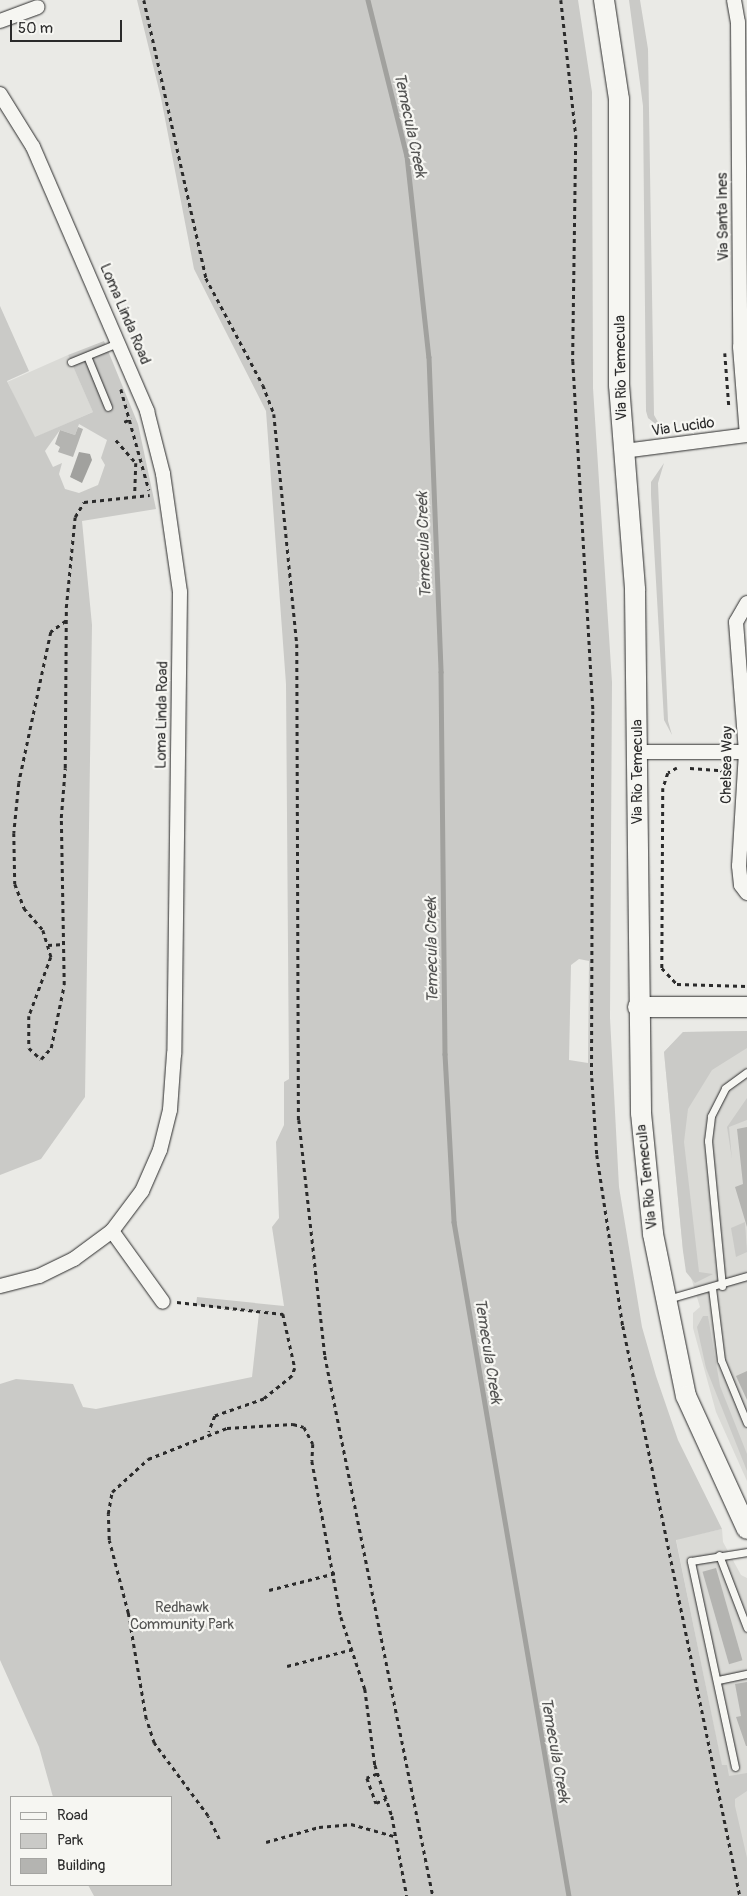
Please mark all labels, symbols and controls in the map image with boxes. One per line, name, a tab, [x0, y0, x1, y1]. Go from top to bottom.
scale bar	[12, 10, 125, 42]
text: 50 m	[18, 19, 53, 38]
water label: Temecula Creek	[390, 71, 430, 179]
street label: Via Santa Ines	[713, 173, 733, 261]
street label: Loma Linda Road	[96, 261, 154, 367]
street label: Via Rio Temecula	[611, 315, 631, 421]
street label: Via Lucido	[650, 414, 716, 440]
water label: Temecula Creek	[413, 492, 435, 598]
street label: Loma Linda Road	[152, 661, 172, 769]
street label: Via Rio Temecula	[629, 719, 647, 825]
street label: Chelsea Way	[717, 726, 737, 804]
water label: Temecula Creek	[421, 897, 443, 1003]
street label: Via Rio Temecula	[633, 1124, 661, 1230]
water label: Temecula Creek	[470, 1297, 506, 1405]
park label: Redhawk Community Park	[130, 1598, 234, 1633]
water label: Temecula Creek	[536, 1696, 574, 1804]
legend	[10, 1796, 172, 1886]
text: Road	[57, 1806, 88, 1825]
text: Park	[57, 1831, 83, 1850]
text: Building	[57, 1856, 105, 1875]

